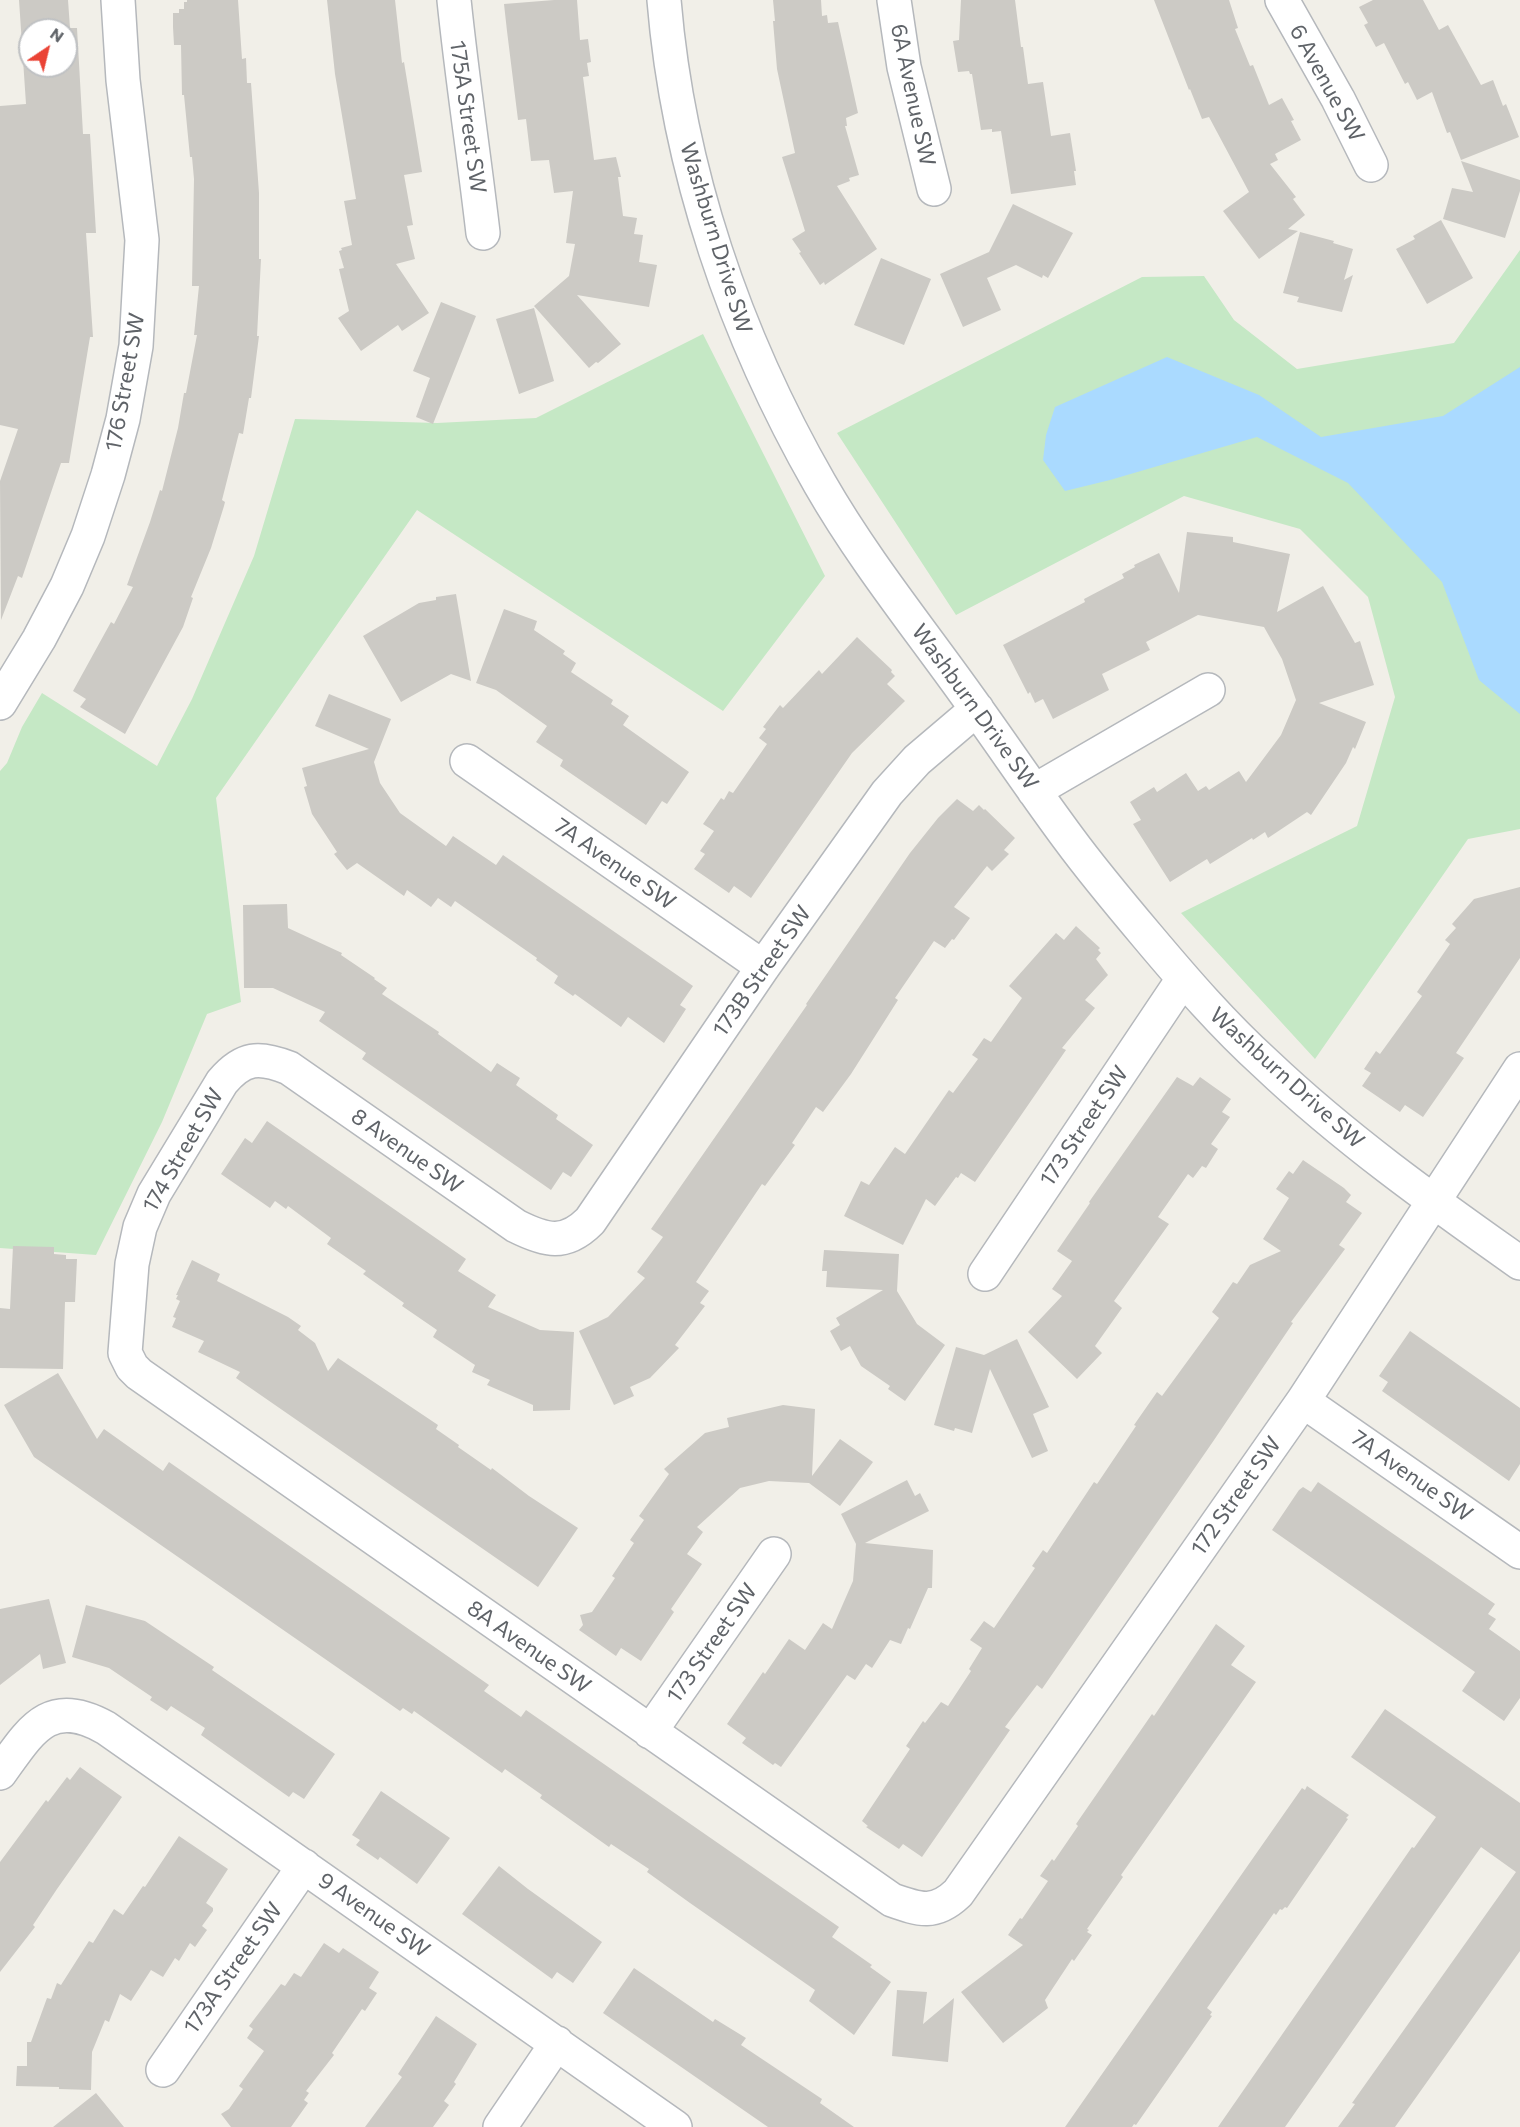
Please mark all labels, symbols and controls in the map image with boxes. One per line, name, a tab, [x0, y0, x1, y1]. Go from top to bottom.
north arrow	[18, 18, 78, 78]
street label: 6 Avenue SW	[1284, 20, 1370, 146]
street label: 6A Avenue SW	[885, 21, 941, 169]
text: N	[47, 23, 68, 46]
street label: 175A Street SW	[444, 39, 492, 195]
street label: Washburn Drive SW	[674, 139, 758, 337]
street label: 176 Street SW	[100, 311, 150, 453]
street label: Washburn Drive SW	[906, 619, 1044, 795]
street label: 7A Avenue SW	[549, 813, 681, 915]
street label: 173B Street SW	[707, 901, 817, 1041]
street label: Washburn Drive SW	[1204, 1002, 1370, 1154]
street label: 173 Street SW	[1034, 1061, 1134, 1191]
street label: 174 Street SW	[137, 1083, 229, 1217]
street label: 8 Avenue SW	[346, 1103, 468, 1199]
street label: 7A Avenue SW	[1346, 1425, 1478, 1527]
street label: 172 Street SW	[1185, 1432, 1287, 1560]
street label: 173 Street SW	[661, 1578, 763, 1708]
street label: 8A Avenue SW	[462, 1595, 596, 1699]
street label: 9 Avenue SW	[313, 1867, 435, 1963]
street label: 173A Street SW	[178, 1897, 288, 2039]

